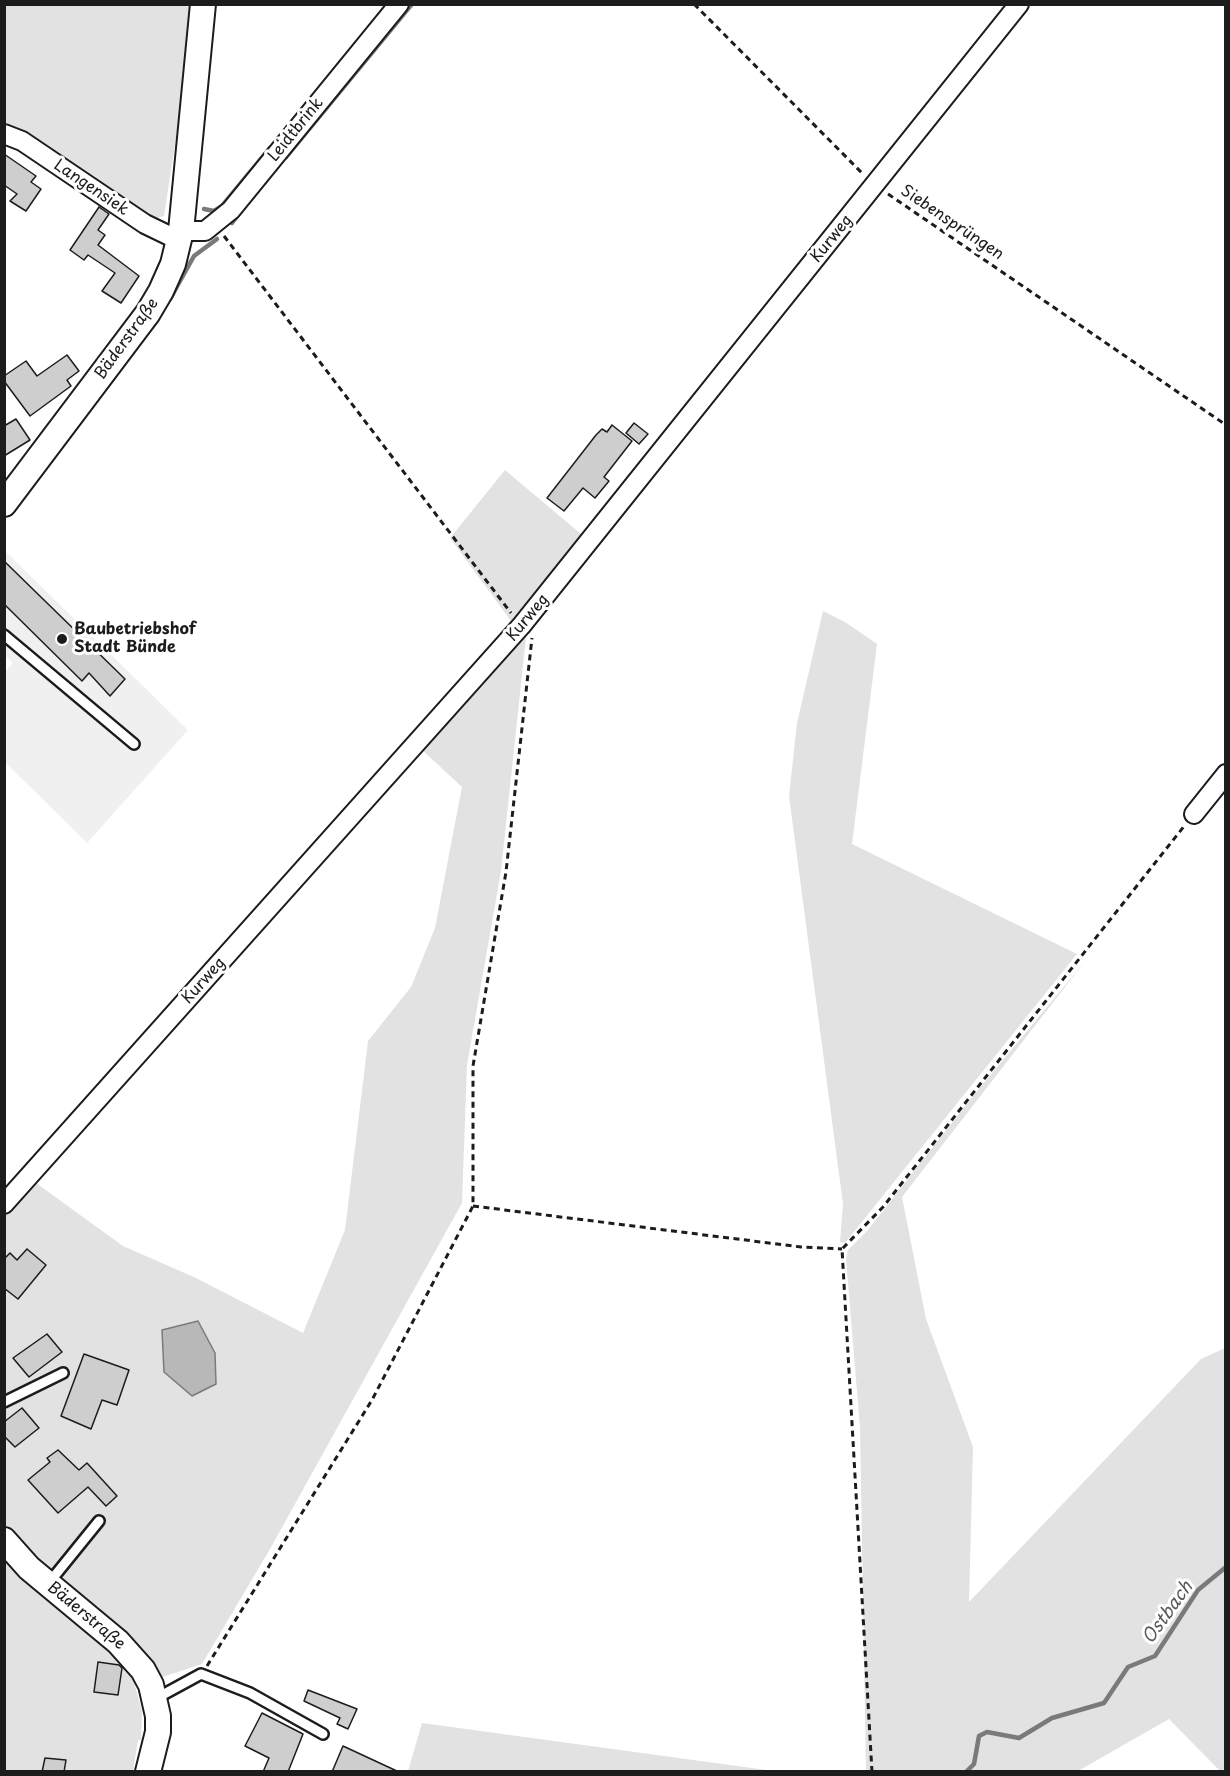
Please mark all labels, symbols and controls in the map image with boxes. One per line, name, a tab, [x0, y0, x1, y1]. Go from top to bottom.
street label: Leidtbrink	[264, 94, 328, 166]
street label: Langensiek	[50, 156, 132, 220]
street label: Siebensprüngen	[897, 181, 1007, 265]
street label: Kurweg	[807, 211, 857, 267]
street label: Bäderstraße	[91, 295, 163, 383]
street label: Kurweg	[503, 590, 553, 646]
place label: Baubetriebshof Stadt Bünde	[74, 620, 196, 658]
marker: Baubetriebshof Stadt Bünde	[55, 632, 69, 646]
street label: Kurweg	[178, 954, 230, 1008]
street label: Bäderstraße	[43, 1578, 129, 1654]
water label: Ostbach	[1138, 1578, 1198, 1648]

